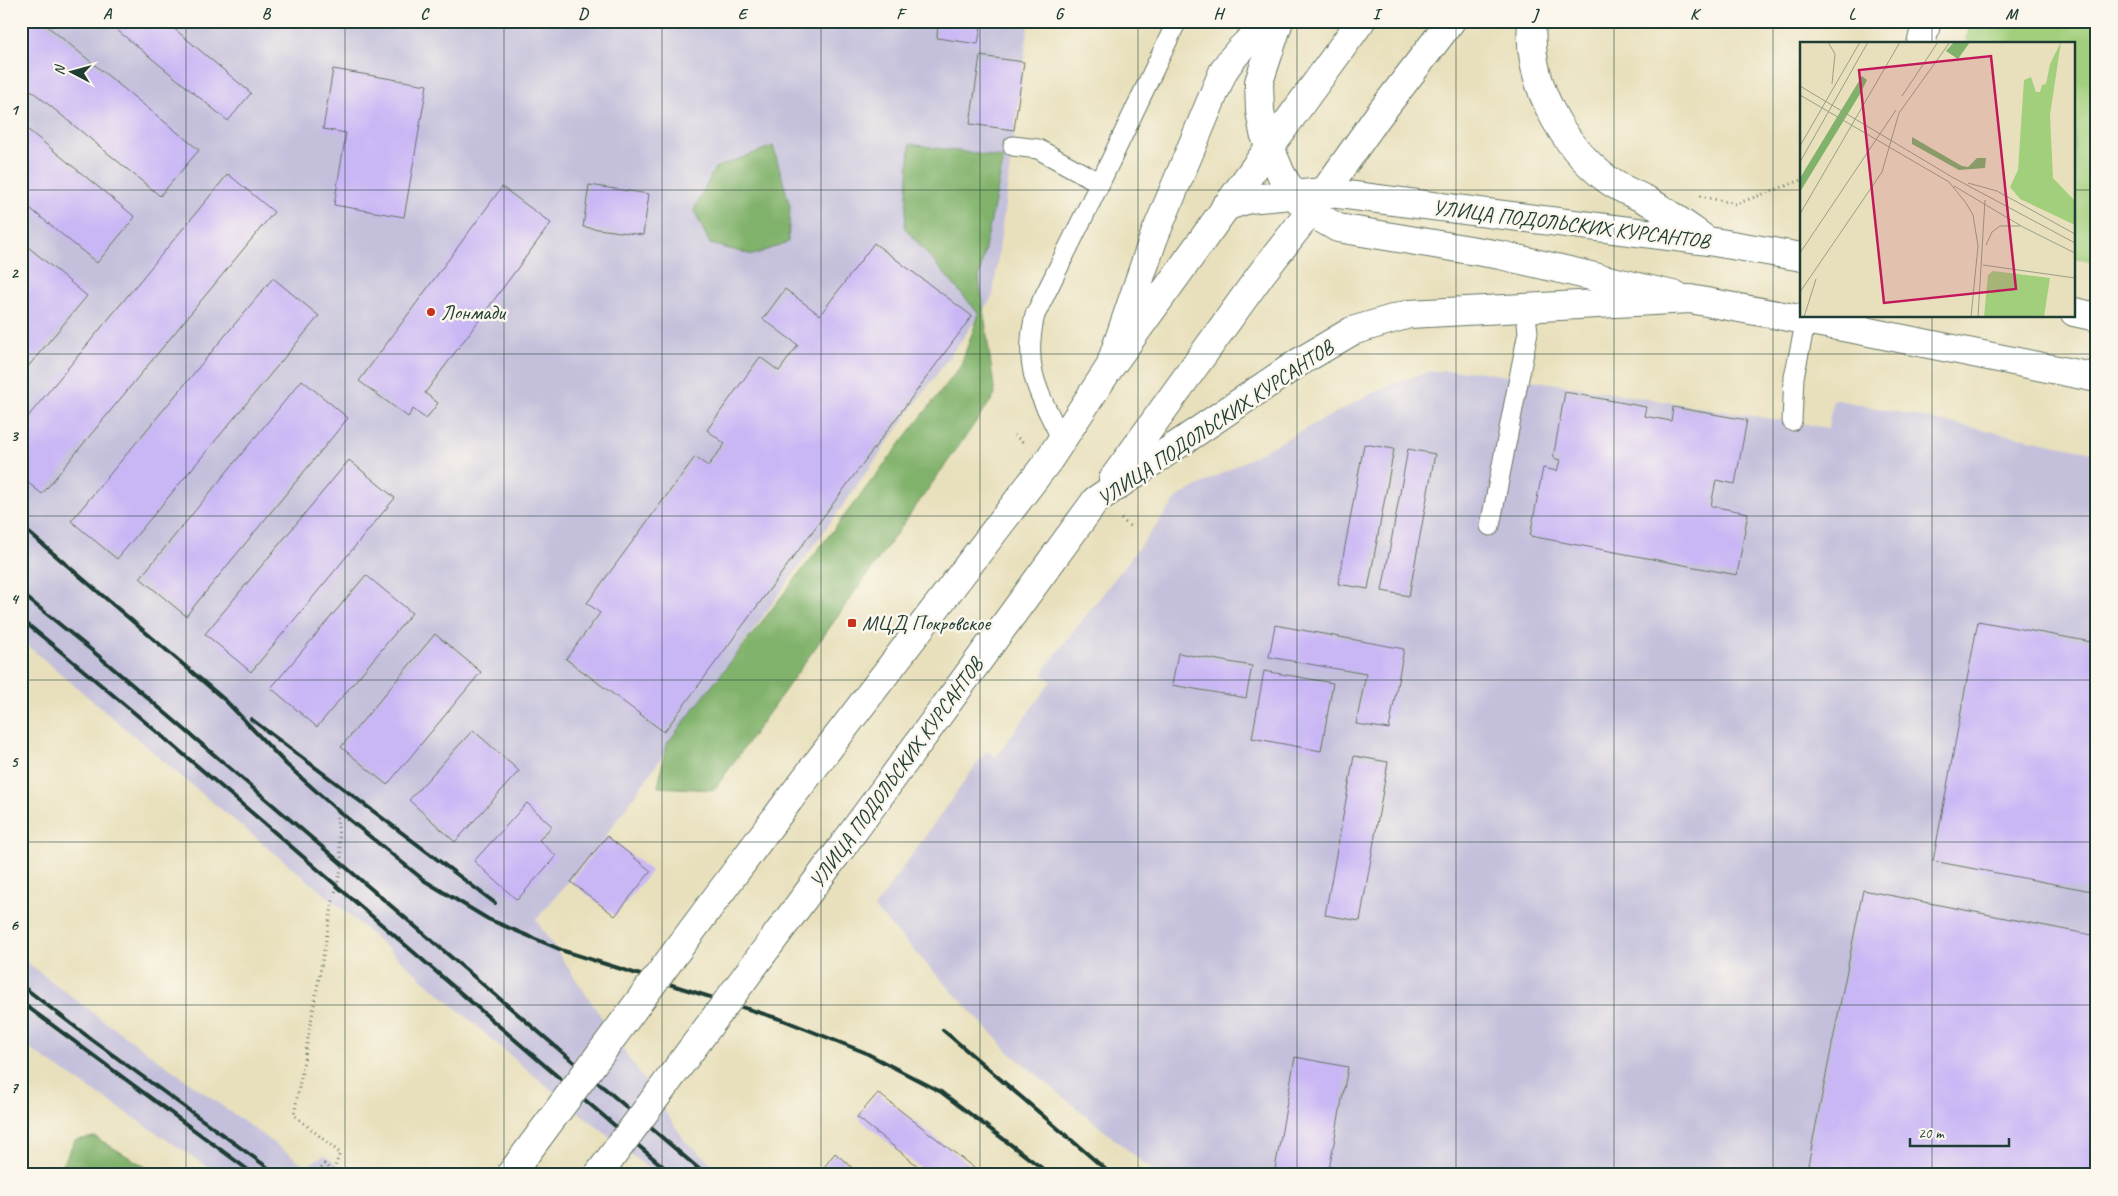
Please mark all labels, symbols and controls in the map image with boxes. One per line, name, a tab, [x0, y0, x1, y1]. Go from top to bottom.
text: A	[103, 4, 113, 24]
text: B	[262, 4, 272, 24]
text: C	[420, 4, 430, 24]
text: D	[578, 4, 589, 24]
text: E	[738, 4, 749, 24]
text: F	[896, 4, 907, 24]
text: G	[1055, 4, 1065, 24]
text: H	[1213, 4, 1225, 24]
text: I	[1373, 4, 1383, 24]
text: J	[1531, 4, 1540, 24]
text: K	[1690, 4, 1702, 24]
text: L	[1849, 4, 1857, 24]
text: M	[2005, 4, 2019, 24]
inset map	[1800, 42, 2076, 318]
north arrow	[48, 48, 98, 98]
text: N	[51, 63, 69, 76]
text: 1	[10, 100, 19, 120]
street label: УЛИЦА ПОДОЛЬСКИХ КУРСАНТОВ	[1431, 194, 1713, 254]
text: 2	[10, 263, 19, 283]
place label: Лонмади	[441, 299, 507, 325]
marker: Лонмади	[425, 306, 437, 318]
street label: УЛИЦА ПОДОЛЬСКИХ КУРСАНТОВ	[1092, 333, 1340, 512]
text: 3	[10, 426, 19, 446]
text: 4	[10, 589, 19, 609]
place label: МЦД Покровское	[862, 610, 992, 636]
marker: МЦД Покровское	[846, 617, 858, 629]
street label: УЛИЦА ПОДОЛЬСКИХ КУРСАНТОВ	[804, 651, 990, 893]
text: 5	[11, 752, 20, 772]
text: 6	[10, 915, 19, 935]
text: 7	[10, 1078, 19, 1098]
scale bar	[1910, 1116, 2009, 1148]
text: 20 m	[1918, 1124, 1945, 1143]

